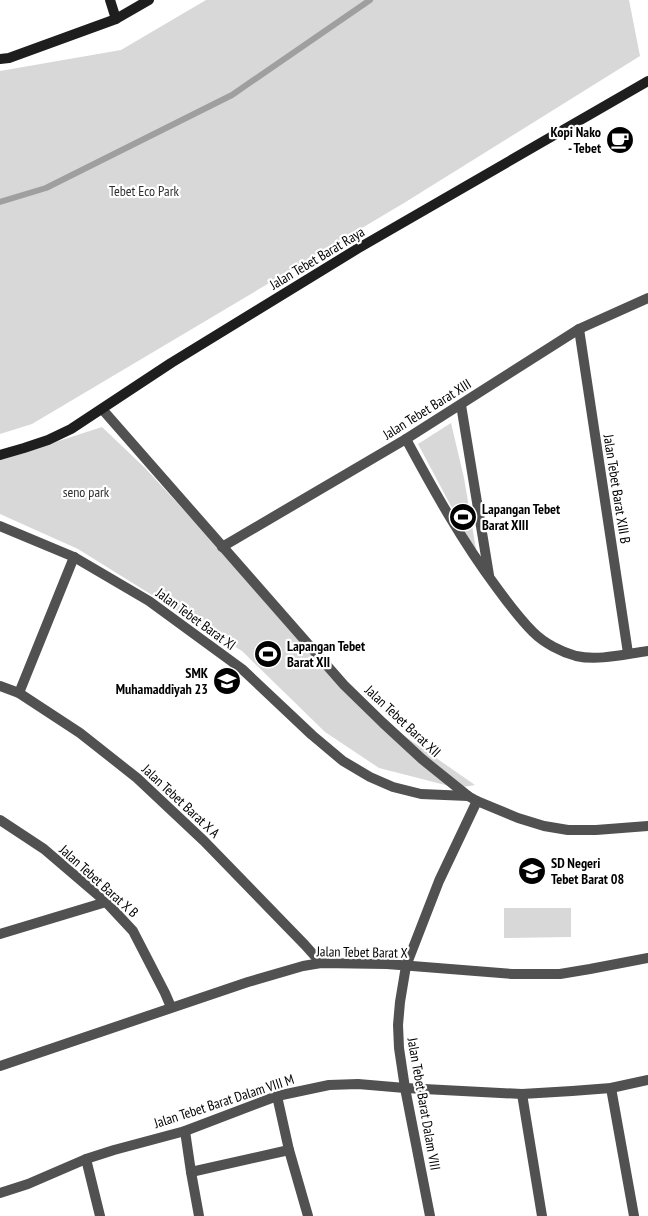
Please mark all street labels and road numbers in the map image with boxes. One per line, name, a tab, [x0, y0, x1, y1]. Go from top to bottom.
street label: Jalan Tebet Barat Raya	[265, 223, 368, 294]
street label: Jalan Tebet Barat XIII	[379, 375, 474, 444]
street label: Jalan Tebet Barat XIII B	[599, 432, 635, 545]
street label: Jalan Tebet Barat XI	[152, 583, 239, 654]
street label: Jalan Tebet Barat XII	[360, 680, 445, 761]
street label: Jalan Tebet Barat X A	[138, 760, 224, 842]
street label: Jalan Tebet Barat X B	[55, 840, 142, 921]
street label: Jalan Tebet Barat X	[315, 942, 408, 962]
street label: Jalan Tebet Barat Dalam VIII	[403, 1035, 445, 1172]
street label: Jalan Tebet Barat Dalam VIII M	[151, 1070, 296, 1132]

